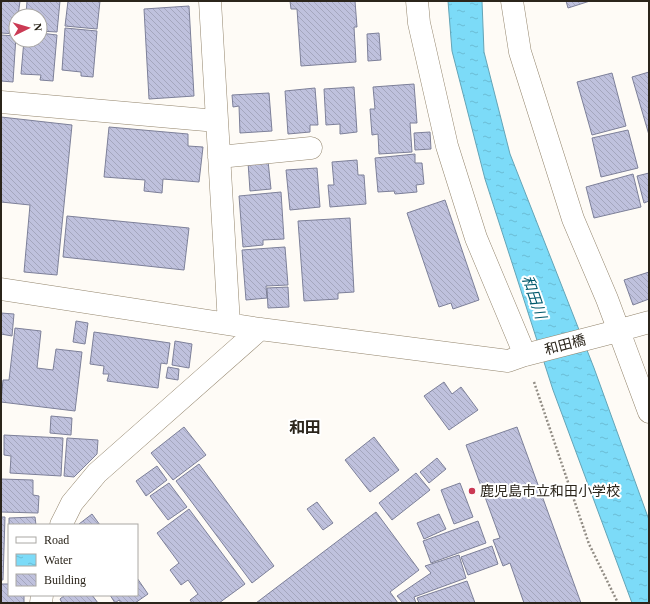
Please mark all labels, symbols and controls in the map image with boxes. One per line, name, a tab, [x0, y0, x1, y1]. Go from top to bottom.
north arrow	[8, 8, 48, 48]
text: N	[32, 23, 44, 32]
water label: 和田川	[519, 273, 550, 323]
street label: 和田橋	[543, 332, 587, 358]
district label: 和田	[289, 419, 321, 436]
place label: 鹿児島市立和田小学校	[480, 484, 620, 499]
marker: 鹿児島市立和田小学校	[467, 486, 477, 496]
legend	[8, 524, 138, 596]
text: Road	[44, 533, 69, 547]
text: Water	[44, 553, 72, 567]
text: Building	[44, 573, 86, 587]

